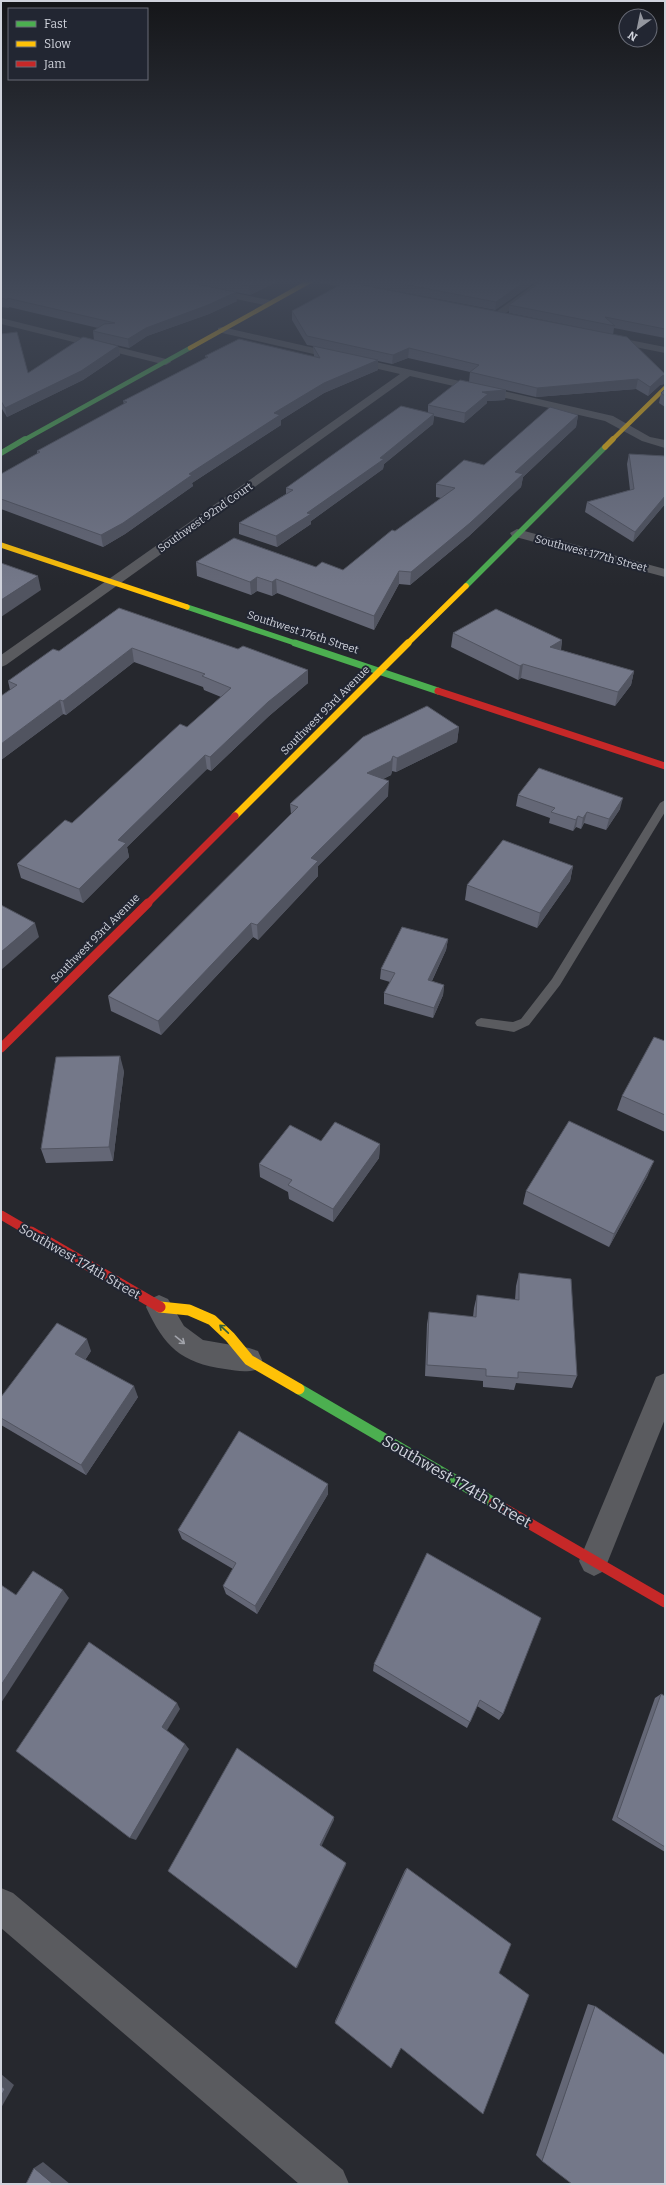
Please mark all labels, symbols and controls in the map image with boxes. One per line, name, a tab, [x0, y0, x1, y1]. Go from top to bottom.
legend	[8, 8, 148, 80]
north arrow	[618, 8, 658, 48]
text: Fast	[44, 17, 68, 31]
text: N	[625, 28, 640, 44]
text: Slow	[44, 37, 71, 51]
text: Jam	[43, 57, 66, 71]
street label: Southwest 92nd Court	[155, 480, 255, 555]
street label: Southwest 177th Street	[533, 532, 648, 575]
street label: Southwest 176th Street	[246, 608, 360, 657]
street label: Southwest 93rd Avenue	[278, 663, 373, 758]
street label: Southwest 93rd Avenue	[48, 891, 143, 986]
street label: Southwest 174th Street	[17, 1221, 143, 1302]
one-way arrow	[219, 1325, 229, 1334]
one-way arrow	[174, 1335, 185, 1344]
street label: Southwest 174th Street	[379, 1431, 535, 1532]

